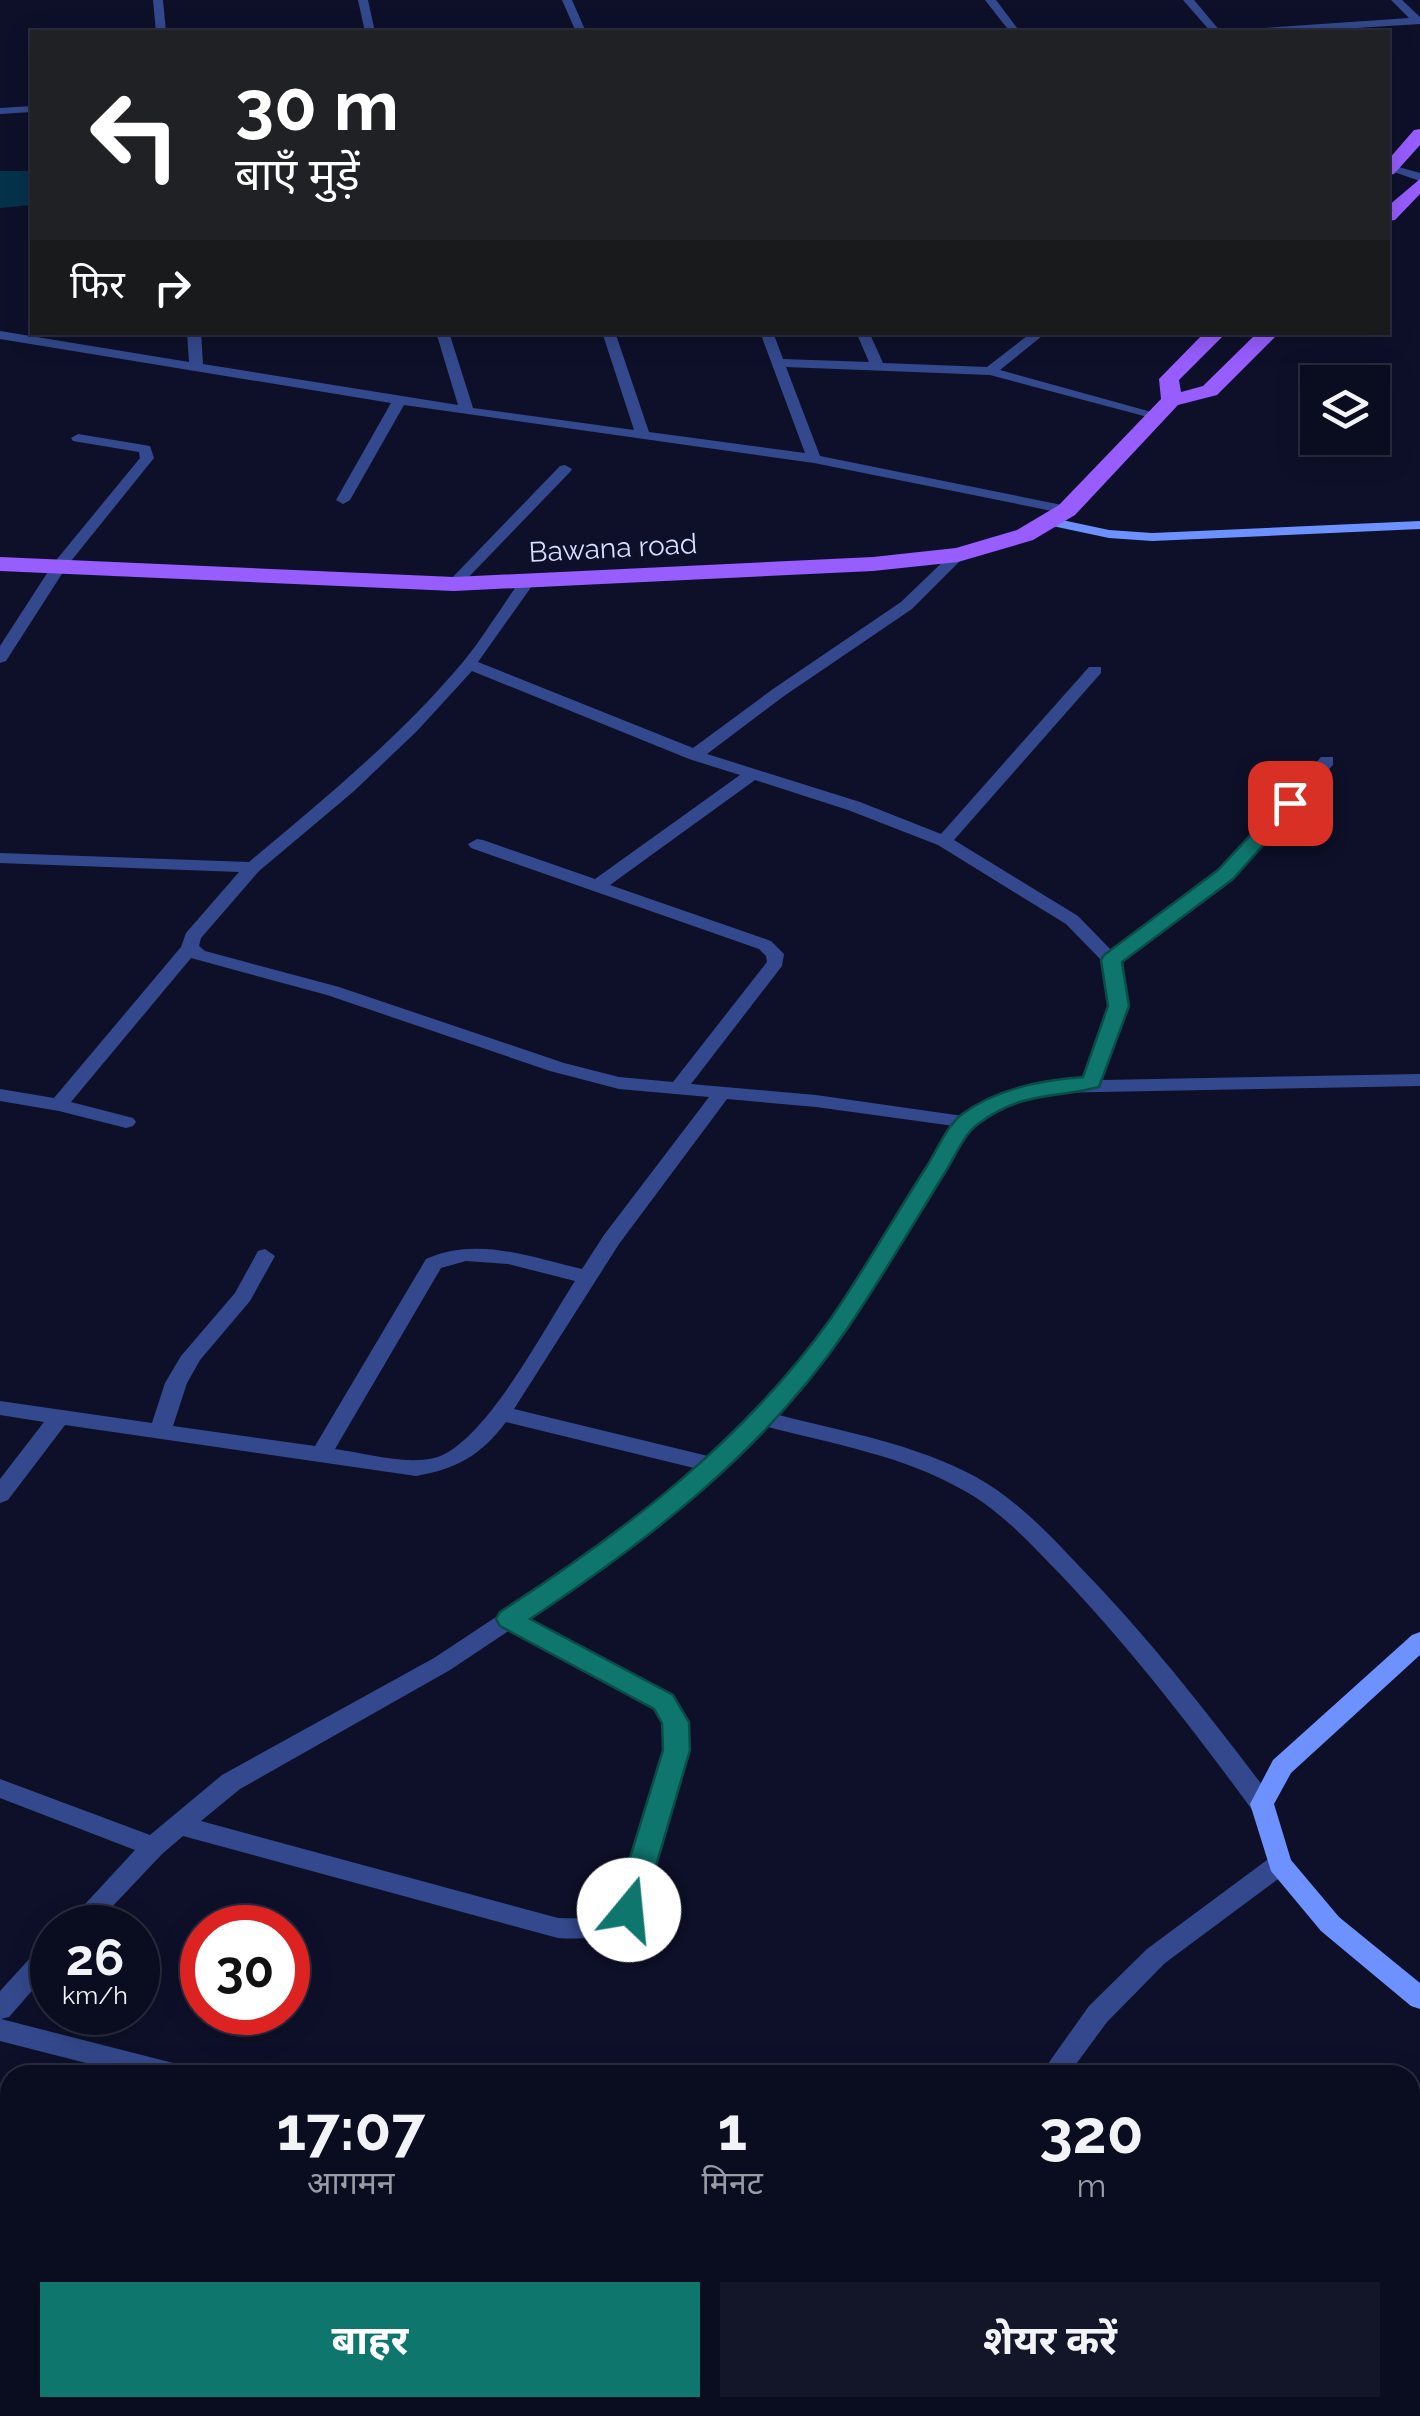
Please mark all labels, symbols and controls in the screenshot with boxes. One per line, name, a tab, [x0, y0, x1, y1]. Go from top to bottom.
text: 30 m	[235, 64, 399, 146]
icon: left	[70, 70, 200, 200]
text: बाएँ मुड़ें	[235, 148, 360, 201]
icon: right	[145, 260, 200, 315]
text: फिर	[70, 262, 125, 307]
map controls	[1300, 365, 1390, 455]
button: layers	[1300, 365, 1390, 455]
street label: Bawana road	[528, 527, 698, 569]
pin	[1248, 761, 1333, 846]
icon: arrive	[1263, 776, 1318, 831]
position arrow	[577, 1858, 681, 1962]
speed limit sign: 30	[180, 1905, 310, 2035]
text: 26	[66, 1928, 124, 1987]
text: km/h	[62, 1980, 128, 2010]
text: 17:07	[276, 2094, 425, 2164]
text: 1	[717, 2094, 747, 2164]
text: 320	[1039, 2097, 1144, 2167]
text: आगमन	[307, 2164, 395, 2201]
text: मिनट	[702, 2164, 763, 2201]
text: m	[1077, 2167, 1106, 2204]
button: बाहर	[40, 2282, 700, 2397]
button: शेयर करें	[720, 2282, 1380, 2397]

